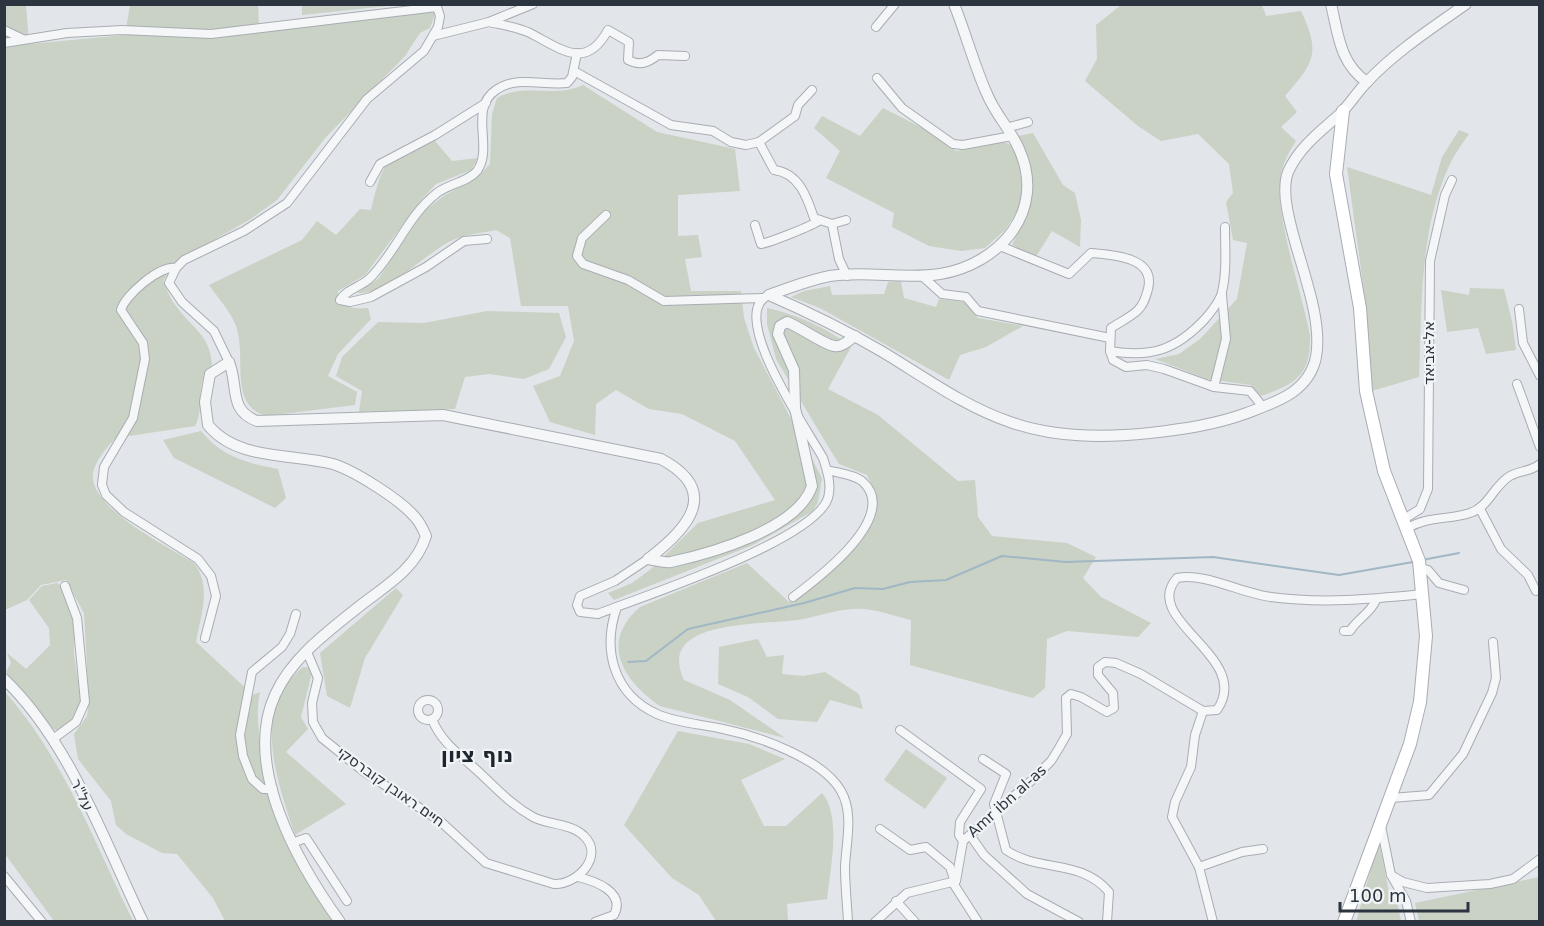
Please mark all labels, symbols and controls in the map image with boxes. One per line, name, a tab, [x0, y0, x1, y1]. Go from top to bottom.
street label: אל-אביאד	[1420, 321, 1438, 385]
street label: חיים ראובן קוברסקי	[334, 743, 448, 831]
district label: נוף ציון	[441, 743, 513, 767]
street label: Amr ibn al-as	[964, 761, 1050, 841]
street label: על"ר	[67, 776, 97, 814]
scale bar	[1340, 875, 1468, 913]
text: 100 m	[1349, 885, 1407, 906]

